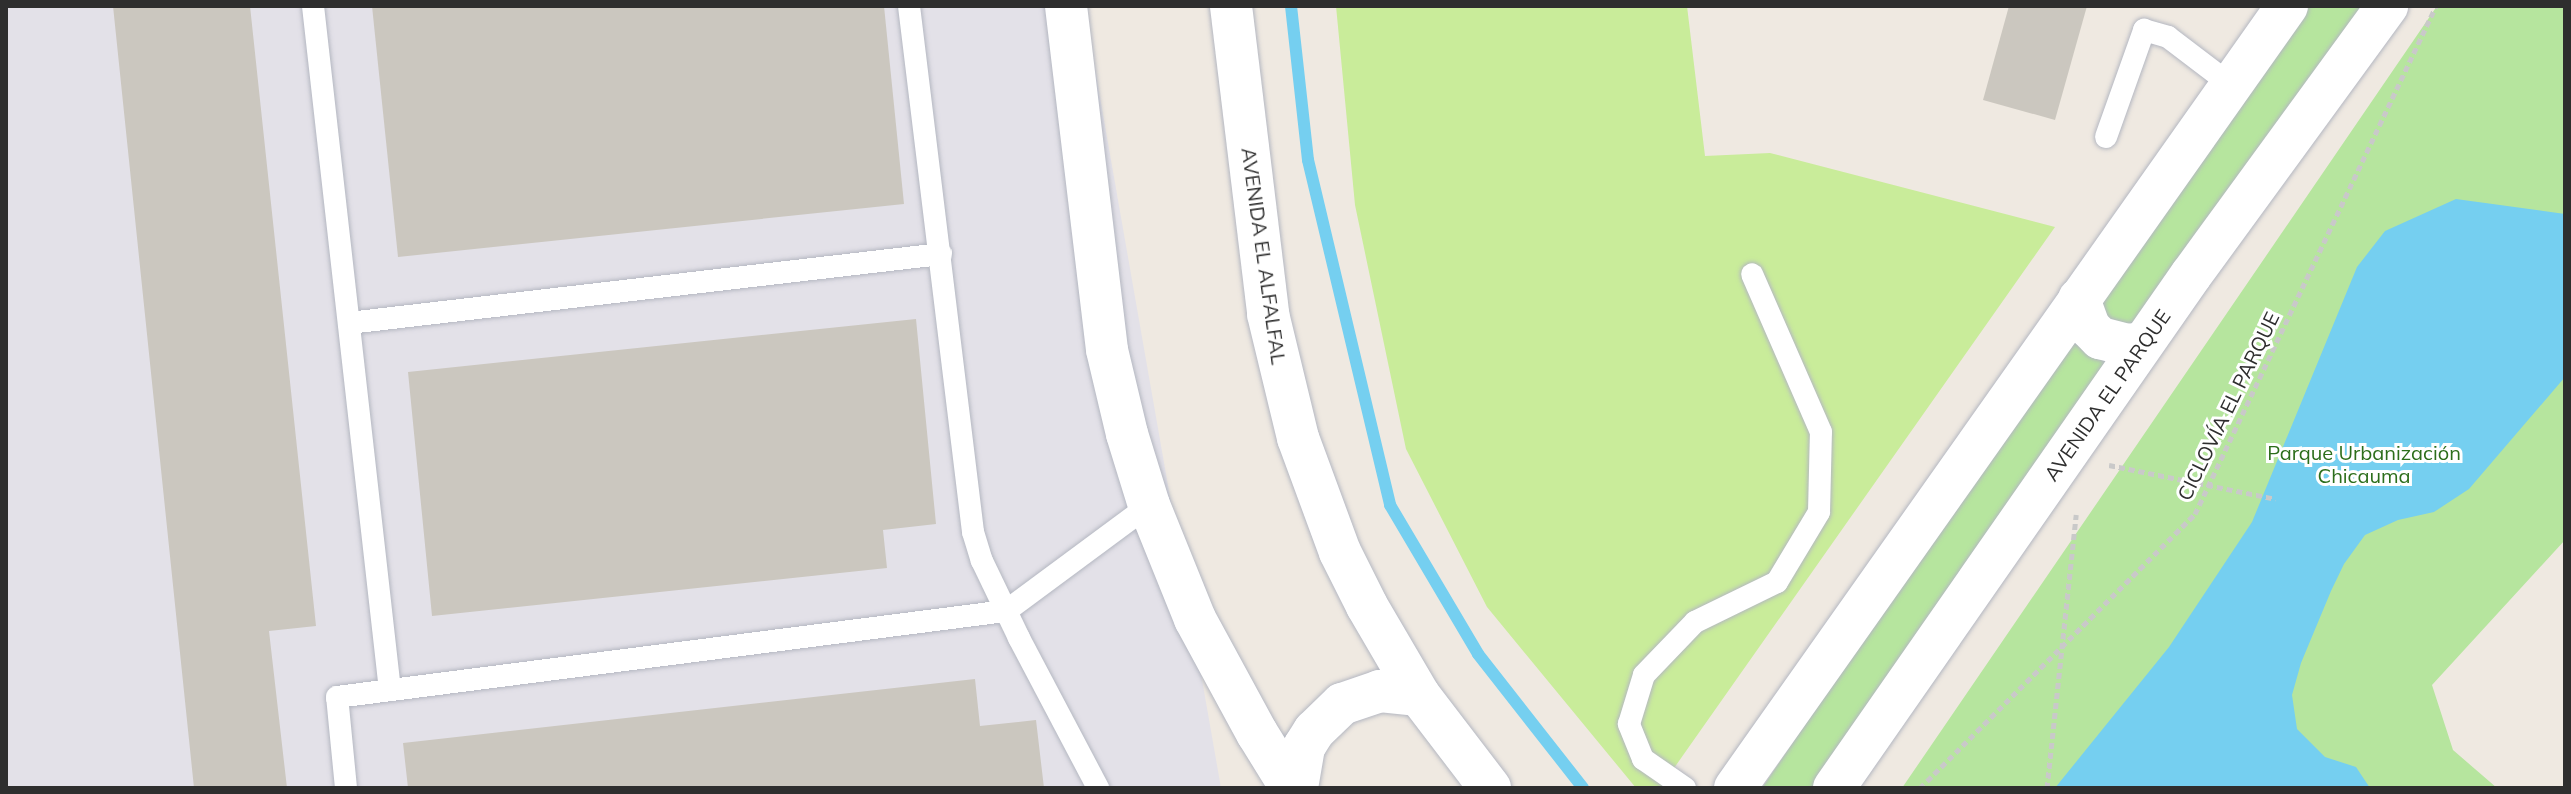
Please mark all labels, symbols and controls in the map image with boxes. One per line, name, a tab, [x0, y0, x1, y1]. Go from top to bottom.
street label: AVENIDA EL ALFALFAL	[1237, 146, 1291, 366]
street label: AVENIDA EL PARQUE	[2039, 305, 2175, 485]
street label: CICLOVÍA EL PARQUE	[2172, 308, 2284, 504]
park label: Parque Urbanización Chicauma	[2267, 441, 2461, 488]

